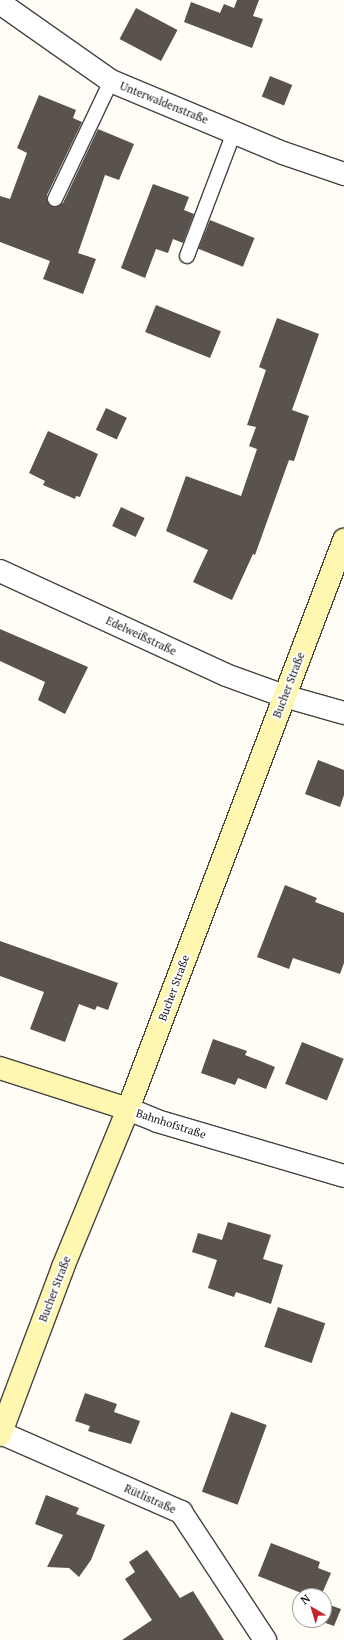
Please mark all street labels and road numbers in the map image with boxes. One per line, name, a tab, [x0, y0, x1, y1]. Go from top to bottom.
street label: Unterwaldenstraße	[118, 79, 210, 127]
street label: Edelweißstraße	[104, 614, 178, 658]
street label: Bucher Straße	[270, 650, 308, 720]
street label: Bucher Straße	[156, 953, 192, 1023]
street label: Bahnhofstraße	[134, 1106, 208, 1142]
street label: Bucher Straße	[36, 1254, 74, 1324]
street label: Rütlistraße	[122, 1482, 178, 1516]

